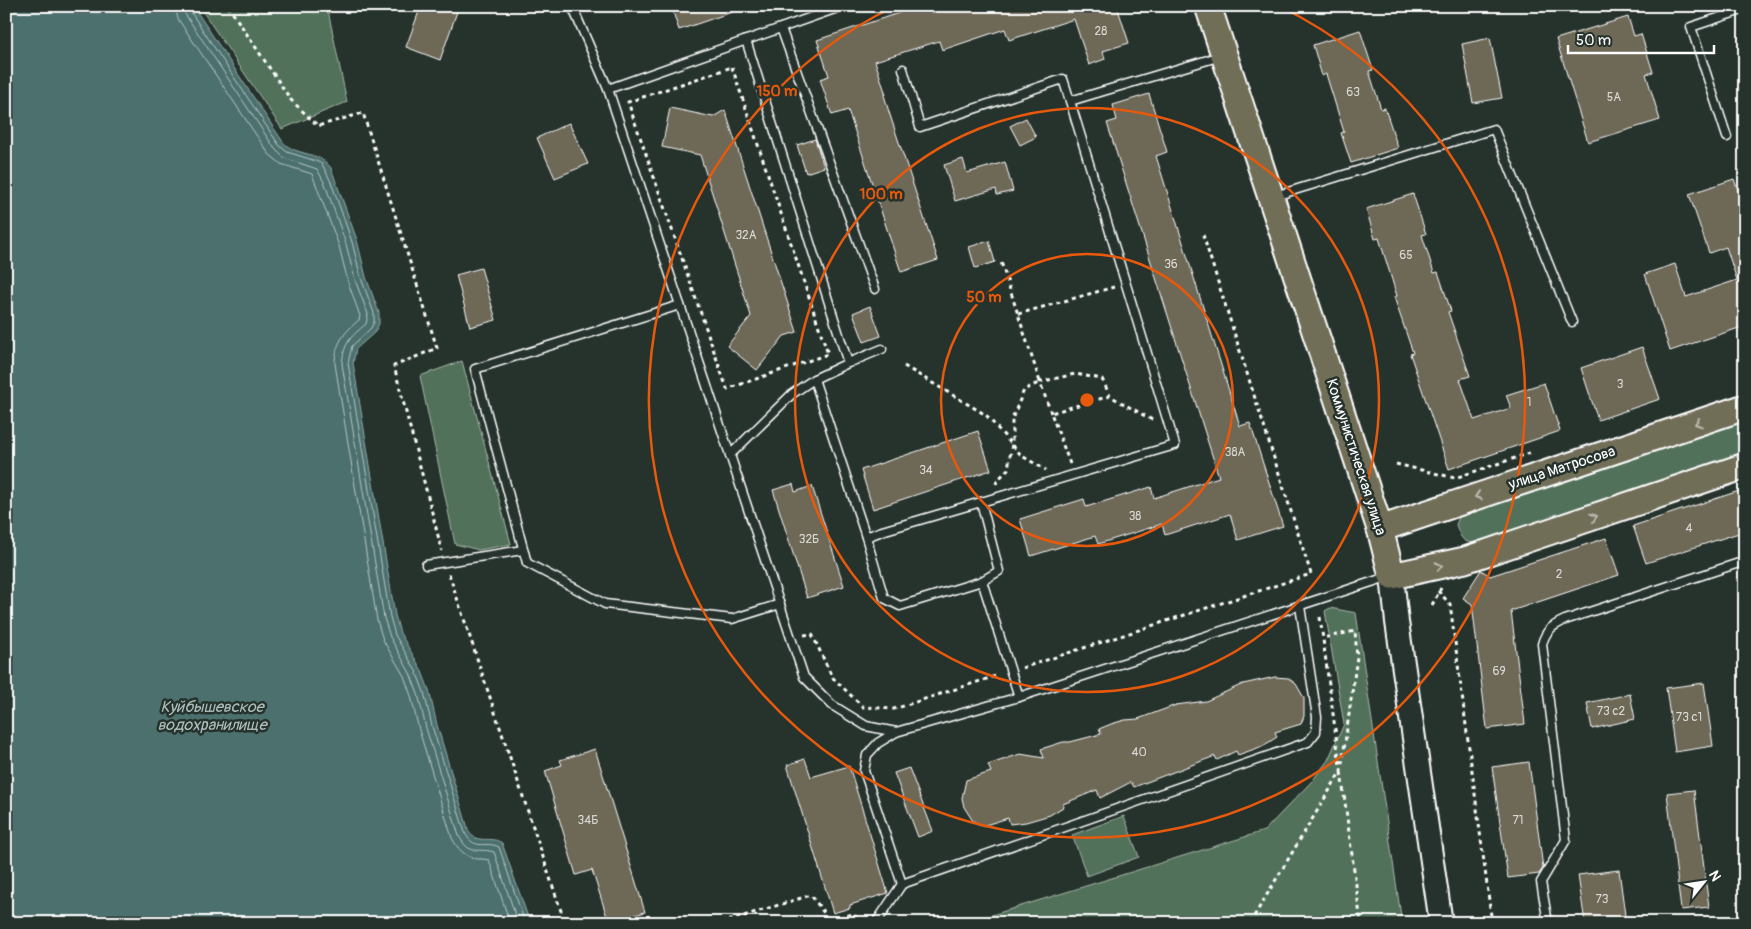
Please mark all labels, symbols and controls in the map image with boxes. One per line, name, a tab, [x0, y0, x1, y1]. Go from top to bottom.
scale bar	[1568, 22, 1715, 54]
house number: 28	[1095, 24, 1107, 39]
text: 50 m	[1576, 31, 1611, 50]
text: 150 m	[757, 82, 797, 101]
house number: 63	[1346, 85, 1360, 100]
house number: 5А	[1607, 90, 1621, 105]
text: 100 m	[860, 185, 902, 204]
house number: 32А	[735, 228, 757, 243]
house number: 65	[1399, 248, 1413, 263]
house number: 36	[1164, 257, 1178, 272]
text: 50 m	[967, 288, 1001, 307]
street label: Коммунистическая улица	[1322, 376, 1390, 538]
house number: 3	[1617, 377, 1624, 392]
centre of rings	[1078, 391, 1096, 409]
house number: 1	[1527, 395, 1531, 410]
one-way arrow	[1695, 417, 1703, 427]
street label: улица Матросова	[1505, 442, 1618, 495]
house number: 38А	[1225, 445, 1245, 460]
house number: 34	[919, 463, 933, 478]
one-way arrow	[1474, 490, 1483, 500]
house number: 38	[1129, 509, 1141, 524]
one-way arrow	[1589, 512, 1598, 522]
house number: 4	[1686, 521, 1693, 536]
house number: 32Б	[799, 532, 819, 547]
one-way arrow	[1435, 561, 1444, 571]
house number: 2	[1556, 567, 1563, 582]
house number: 69	[1492, 664, 1506, 679]
water label: Куйбышевское водохранилище	[157, 697, 269, 735]
house number: 73 с2	[1597, 704, 1626, 719]
house number: 73 с1	[1676, 710, 1702, 725]
house number: 40	[1131, 745, 1147, 760]
house number: 34Б	[578, 813, 598, 828]
house number: 71	[1512, 813, 1524, 828]
north arrow	[1678, 856, 1728, 906]
text: N	[1705, 867, 1725, 884]
house number: 73	[1595, 892, 1609, 907]

